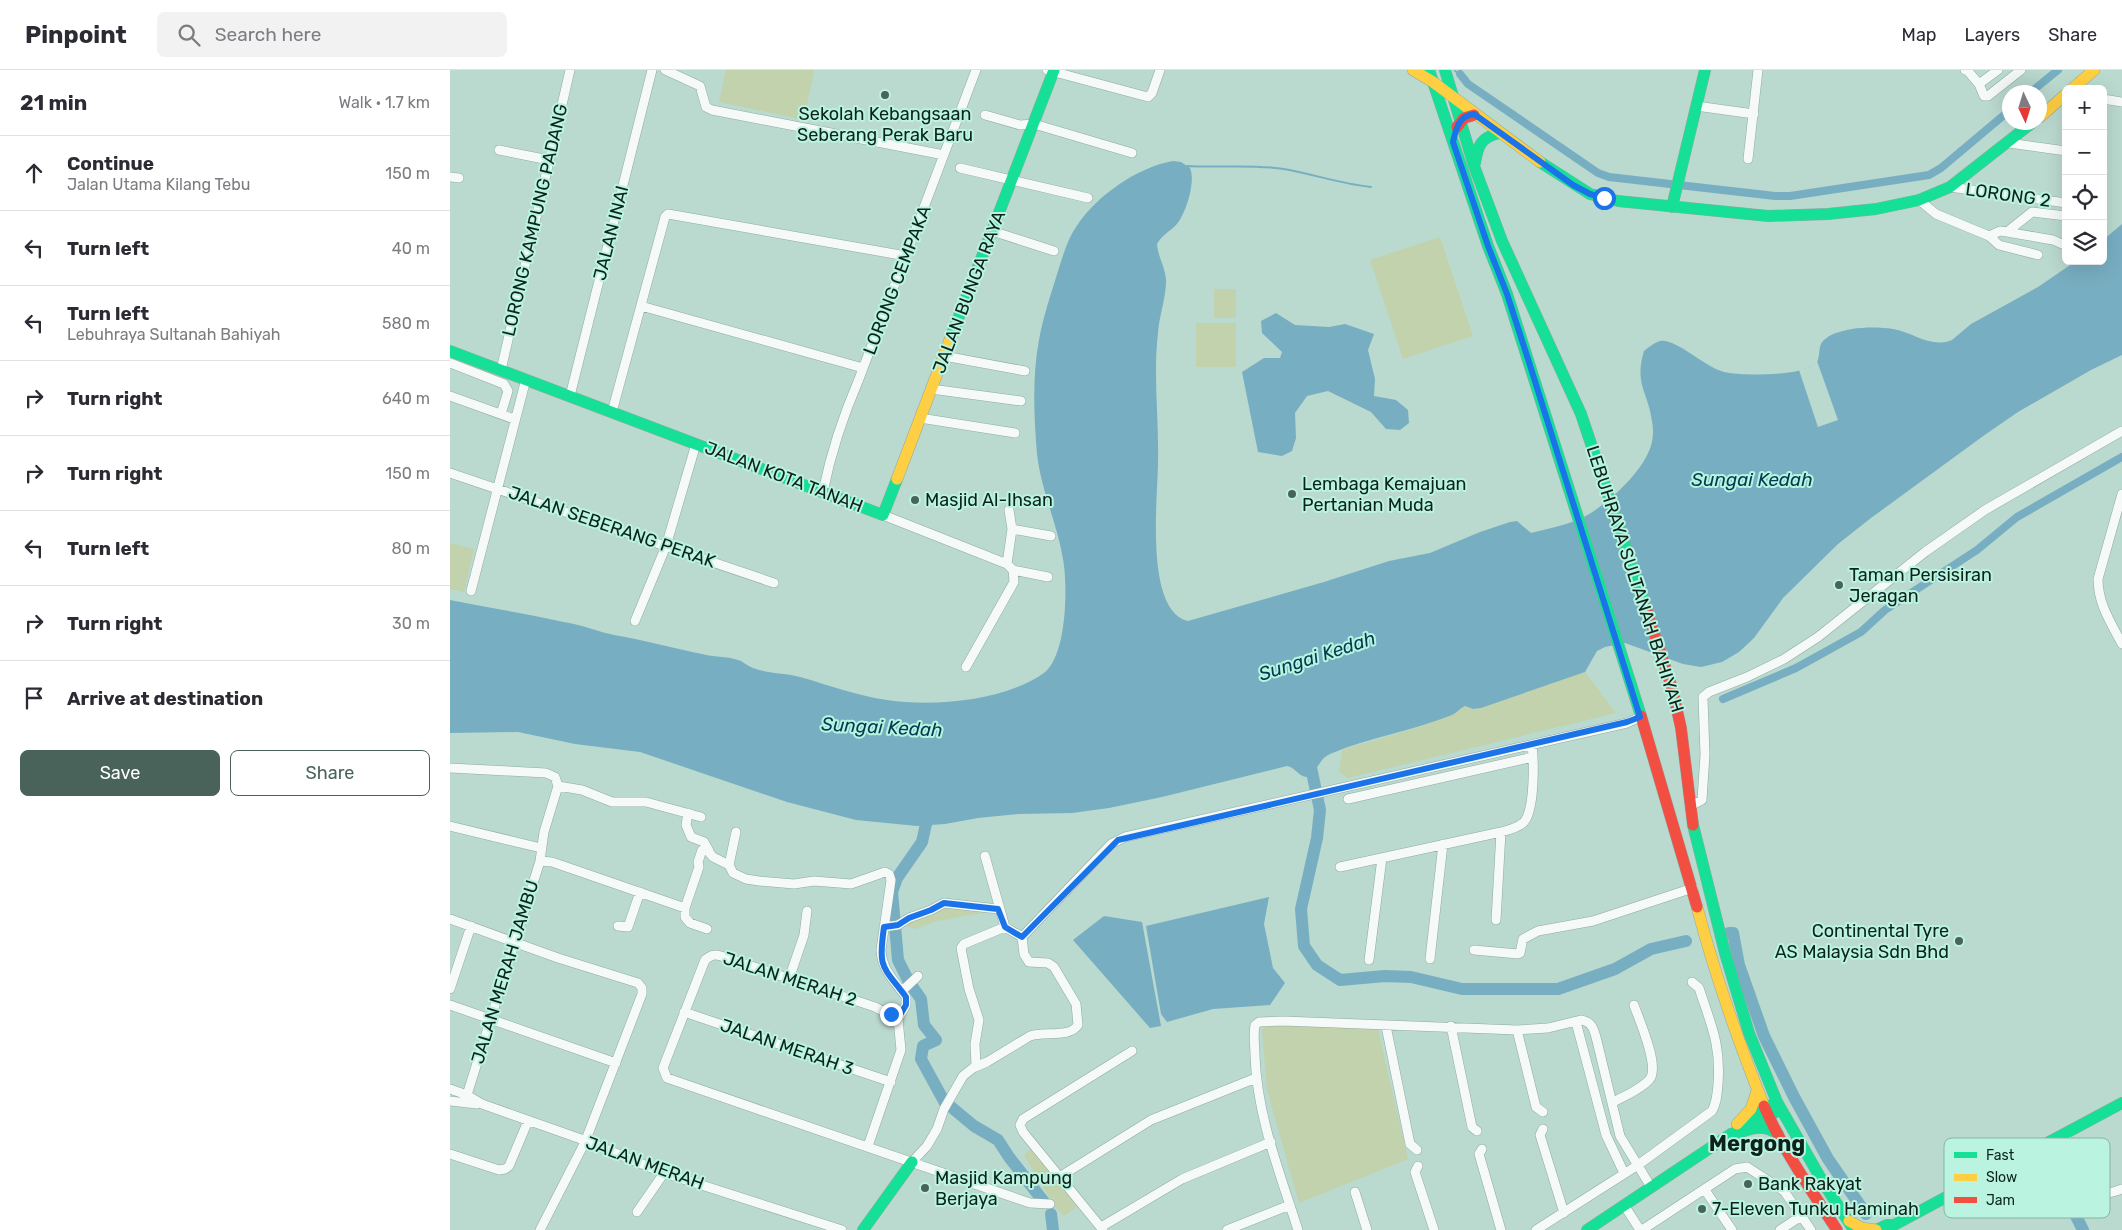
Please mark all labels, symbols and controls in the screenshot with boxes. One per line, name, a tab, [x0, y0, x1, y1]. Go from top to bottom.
search box	[157, 12, 507, 57]
text: Pinpoint	[25, 21, 127, 49]
icon: search	[175, 21, 203, 49]
text: Search here	[215, 23, 321, 46]
text: Map	[1902, 24, 1937, 46]
text: Layers	[1965, 24, 2020, 46]
text: Share	[2048, 24, 2097, 46]
north arrow	[2002, 85, 2047, 130]
map controls	[2062, 85, 2107, 265]
button: +	[2062, 85, 2107, 130]
marker: Sekolah Kebangsaan Seberang Perak Baru	[879, 89, 891, 101]
text: 21 min	[20, 90, 87, 115]
text: Walk · 1.7 km	[339, 93, 430, 112]
street label: LORONG KAMPUNG PADANG	[498, 102, 572, 338]
place label: Sekolah Kebangsaan Seberang Perak Baru	[797, 103, 973, 146]
button: −	[2062, 130, 2107, 175]
text: Continue	[67, 152, 154, 175]
icon: ahead	[20, 159, 48, 187]
text: 150 m	[385, 164, 430, 183]
text: Jalan Utama Kilang Tebu	[67, 175, 250, 194]
button: locate	[2062, 175, 2107, 220]
street label: LORONG 2	[1964, 178, 2052, 212]
street label: JALAN INAI	[589, 183, 633, 283]
route start	[1593, 187, 1616, 210]
street label: LORONG CEMPAKA	[858, 202, 936, 358]
street label: JALAN BUNGA RAYA	[928, 208, 1010, 376]
button: layers	[2062, 220, 2107, 265]
icon: left	[20, 234, 48, 262]
text: Turn left	[67, 237, 149, 260]
text: 40 m	[392, 239, 430, 258]
text: Turn left	[67, 302, 149, 325]
icon: left	[20, 309, 48, 337]
text: 580 m	[382, 314, 430, 333]
text: Lebuhraya Sultanah Bahiyah	[67, 325, 281, 344]
icon: right	[20, 384, 48, 412]
text: Turn right	[67, 387, 162, 410]
text: 640 m	[382, 389, 430, 408]
street label: JALAN KOTA TANAH	[702, 437, 866, 517]
street label: LEBUHRAYA SULTANAH BAHIYAH	[1581, 443, 1689, 715]
icon: right	[20, 459, 48, 487]
text: Turn right	[67, 462, 162, 485]
text: 150 m	[385, 464, 430, 483]
water label: Sungai Kedah	[1691, 468, 1813, 491]
place label: Lembaga Kemajuan Pertanian Muda	[1302, 473, 1467, 516]
street label: JALAN SEBERANG PERAK	[506, 481, 719, 573]
marker: Lembaga Kemajuan Pertanian Muda	[1286, 488, 1298, 500]
place label: Masjid Al-Ihsan	[925, 489, 1053, 511]
marker: Masjid Al-Ihsan	[909, 494, 921, 506]
icon: left	[20, 534, 48, 562]
text: Turn left	[67, 537, 149, 560]
text: 80 m	[392, 539, 430, 558]
place label: Taman Persisiran Jeragan	[1849, 564, 1992, 607]
marker: Taman Persisiran Jeragan	[1833, 579, 1845, 591]
icon: right	[20, 609, 48, 637]
text: Turn right	[67, 612, 162, 635]
text: 30 m	[392, 614, 430, 633]
water label: Sungai Kedah	[1256, 626, 1378, 686]
icon: arrive	[20, 684, 48, 712]
text: Arrive at destination	[67, 687, 263, 710]
water label: Sungai Kedah	[821, 712, 943, 742]
button: Save	[20, 750, 220, 796]
button: Share	[230, 750, 430, 796]
street label: JALAN MERAH JAMBU	[467, 878, 543, 1066]
place label: Continental Tyre AS Malaysia Sdn Bhd	[1775, 920, 1949, 963]
marker: Continental Tyre AS Malaysia Sdn Bhd	[1953, 935, 1965, 947]
street label: JALAN MERAH 2	[720, 947, 860, 1011]
route end	[880, 1003, 903, 1026]
street label: JALAN MERAH 3	[717, 1014, 857, 1080]
district label: Mergong	[1709, 1130, 1805, 1157]
street label: JALAN MERAH	[583, 1131, 707, 1195]
legend	[1944, 1138, 2110, 1218]
text: Fast	[1986, 1147, 2015, 1164]
place label: Masjid Kampung Berjaya	[935, 1167, 1072, 1210]
text: Slow	[1986, 1169, 2017, 1186]
place label: Bank Rakyat	[1758, 1173, 1862, 1195]
marker: Bank Rakyat	[1742, 1178, 1754, 1190]
marker: Masjid Kampung Berjaya	[919, 1182, 931, 1194]
text: Jam	[1986, 1192, 2015, 1209]
place label: 7-Eleven Tunku Haminah	[1712, 1198, 1919, 1220]
marker: 7-Eleven Tunku Haminah	[1696, 1203, 1708, 1215]

